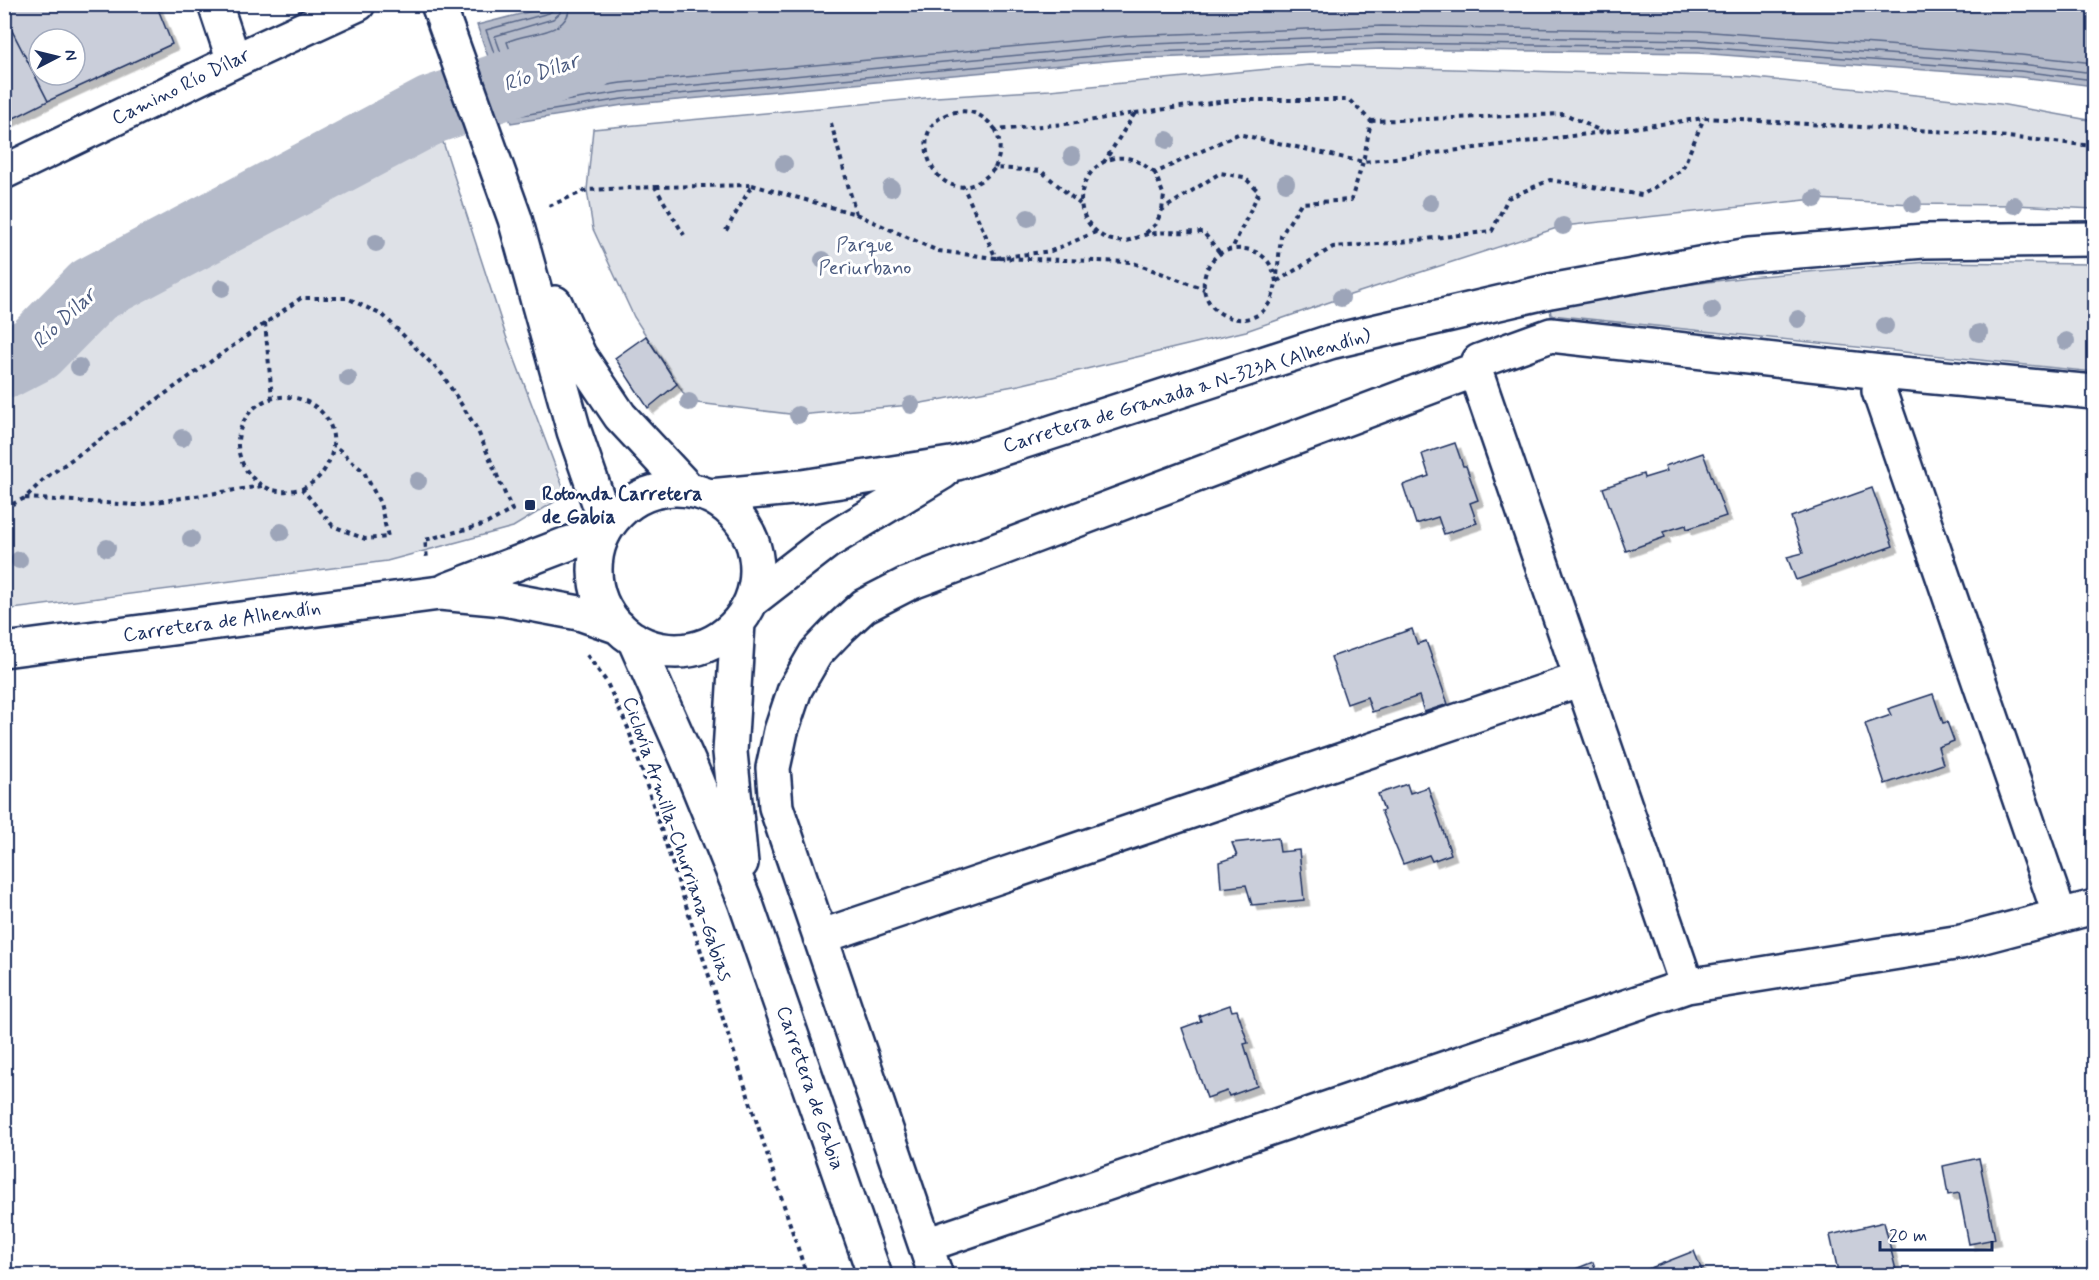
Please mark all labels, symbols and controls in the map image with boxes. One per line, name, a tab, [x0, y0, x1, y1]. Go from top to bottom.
north arrow	[27, 27, 87, 87]
street label: Camino Río Dílar	[108, 42, 255, 132]
water label: Río Dílar	[500, 46, 585, 99]
text: N	[59, 49, 81, 62]
park label: Parque Periurbano	[819, 232, 911, 282]
water label: Río Dílar	[26, 280, 104, 356]
street label: Carretera de Granada a N-323A (Alhendín)	[1000, 322, 1374, 460]
place label: Rotonda Carretera de Gabia	[542, 481, 703, 531]
marker: Rotonda Carretera de Gabia	[523, 498, 537, 512]
street label: Carretera de Alhendín	[121, 595, 323, 649]
street label: Ciclovía Armilla-Churriana-Gabias	[616, 693, 739, 985]
street label: Carretera de Gabia	[769, 1002, 851, 1174]
scale bar	[1880, 1214, 1992, 1252]
text: 20 m	[1889, 1224, 1927, 1248]

